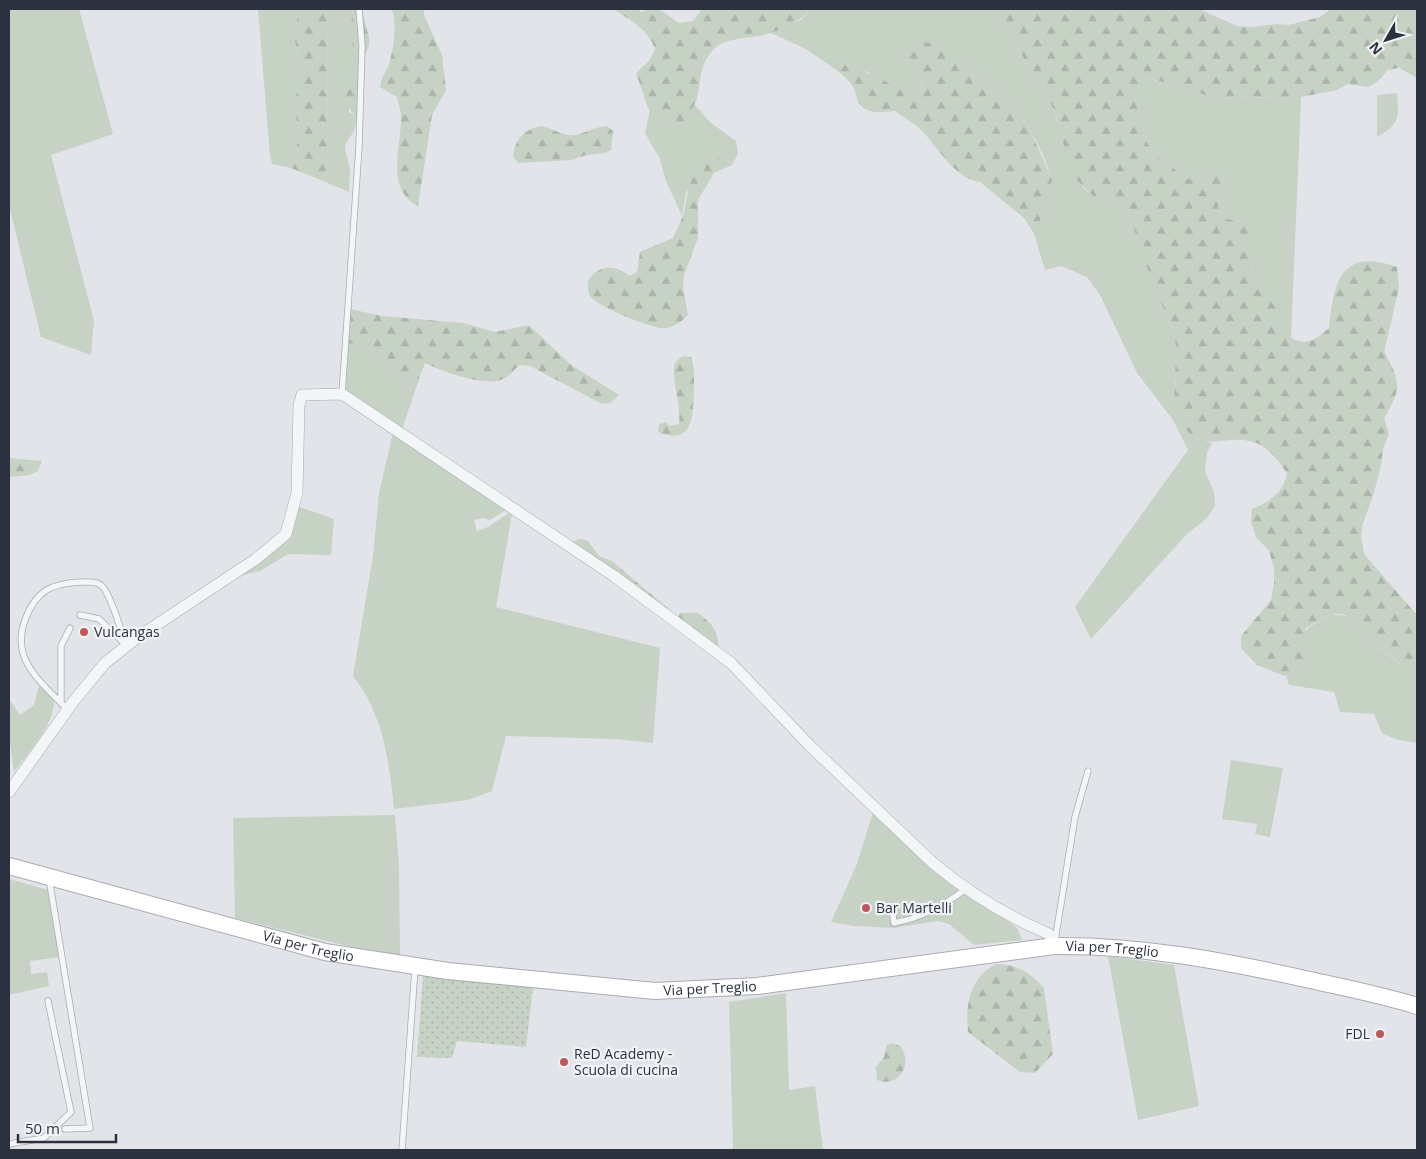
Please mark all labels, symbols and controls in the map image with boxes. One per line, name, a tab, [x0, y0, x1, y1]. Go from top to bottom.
north arrow	[1361, 15, 1411, 65]
text: N	[1365, 38, 1386, 59]
place label: Vulcangas	[94, 622, 160, 641]
marker: Vulcangas	[78, 626, 90, 638]
place label: Bar Martelli	[876, 898, 952, 917]
marker: Bar Martelli	[860, 902, 872, 914]
street label: Via per Treglio	[261, 925, 355, 965]
street label: Via per Treglio	[1065, 936, 1160, 961]
street label: Via per Treglio	[663, 976, 757, 1000]
place label: FDL	[1345, 1024, 1370, 1043]
marker: FDL	[1374, 1028, 1386, 1040]
place label: ReD Academy - Scuola di cucina	[574, 1044, 678, 1079]
marker: ReD Academy - Scuola di cucina	[558, 1056, 570, 1068]
scale bar	[18, 1112, 115, 1144]
text: 50 m	[25, 1118, 60, 1138]

